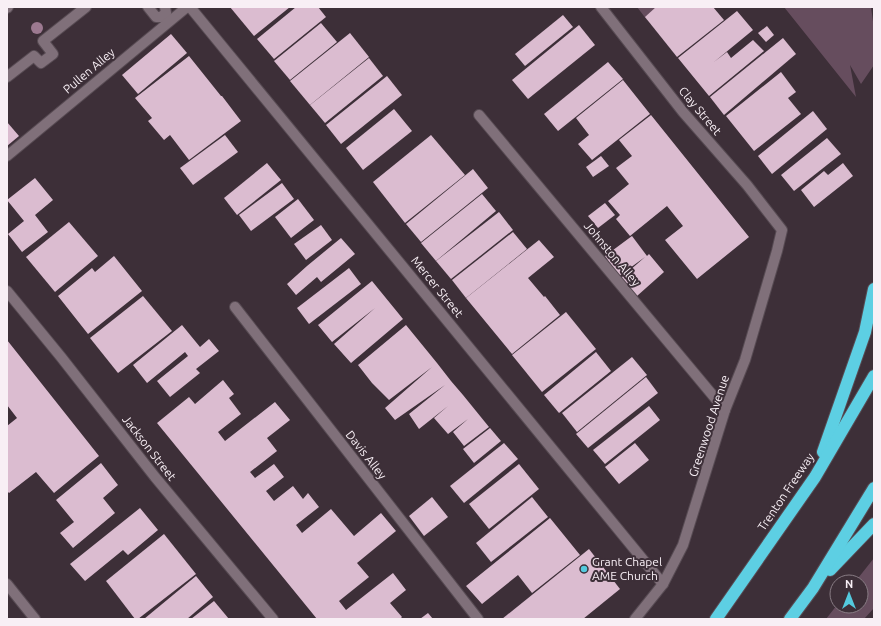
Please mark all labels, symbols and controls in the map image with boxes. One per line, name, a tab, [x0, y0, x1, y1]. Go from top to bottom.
street label: Pullen Alley	[60, 45, 117, 96]
street label: Clay Street	[677, 84, 724, 138]
street label: Johnston Alley	[582, 219, 643, 289]
street label: Mercer Street	[409, 254, 466, 320]
street label: Greenwood Avenue	[686, 373, 731, 478]
street label: Jackson Street	[120, 413, 179, 483]
street label: Davis Alley	[343, 428, 389, 482]
street label: Trenton Freeway	[755, 450, 816, 533]
place label: Grant Chapel AME Church	[592, 555, 662, 582]
marker: Grant Chapel AME Church	[579, 564, 589, 574]
north arrow	[829, 574, 869, 614]
text: N	[845, 578, 853, 590]

